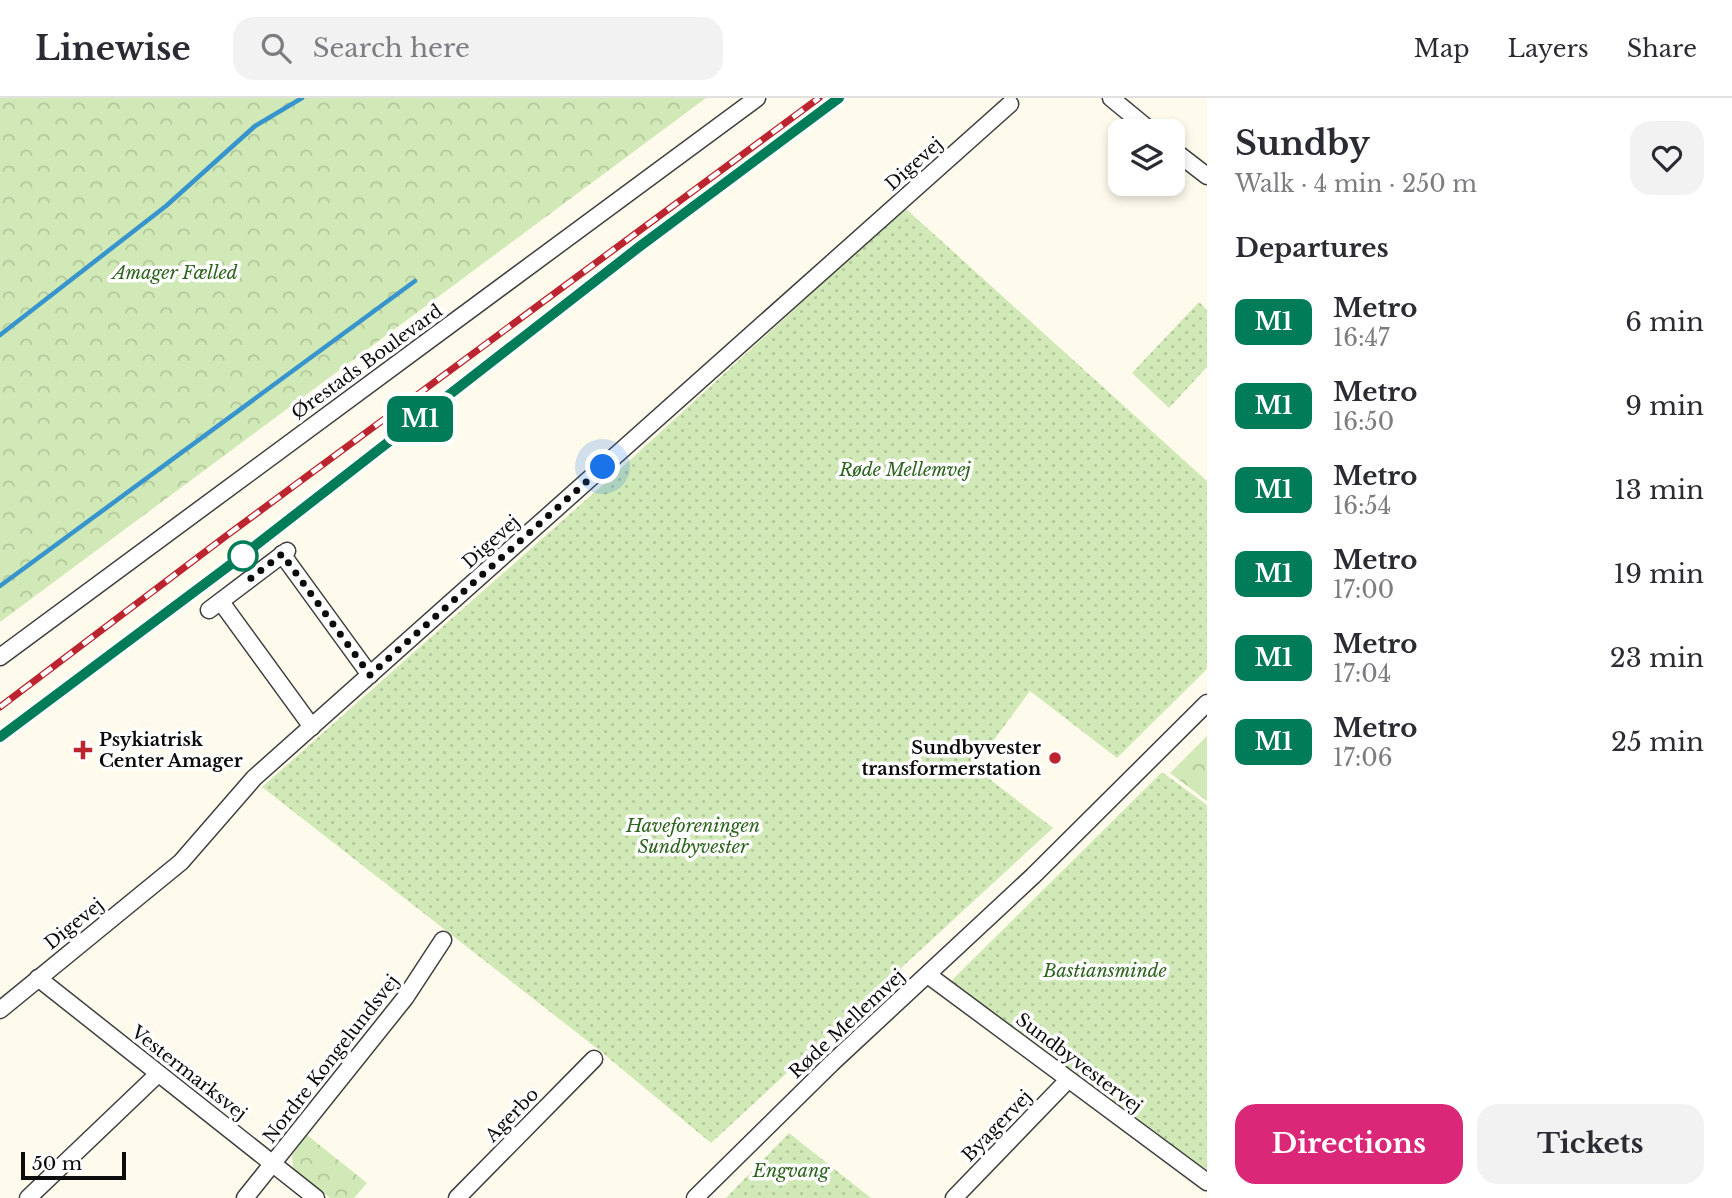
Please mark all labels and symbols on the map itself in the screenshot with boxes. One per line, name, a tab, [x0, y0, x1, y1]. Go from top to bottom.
street label: Digevej	[881, 133, 947, 195]
park label: Amager Fælled	[110, 262, 238, 284]
street label: Ørestads Boulevard	[287, 300, 447, 424]
line badge: M1	[388, 396, 452, 442]
your location	[585, 449, 620, 484]
park label: Røde Mellemvej	[838, 459, 971, 481]
street label: Digevej	[458, 511, 524, 573]
unlabelled marker	[228, 541, 258, 571]
place label: Psykiatrisk Center Amager	[99, 729, 243, 772]
place label: Sundbyvester transformerstation	[861, 737, 1041, 780]
marker: Psykiatrisk Center Amager	[73, 740, 93, 760]
marker: Sundbyvester transformerstation	[1047, 750, 1063, 766]
park label: Haveforeningen Sundbyvester	[625, 815, 760, 858]
street label: Digevej	[40, 894, 108, 954]
park label: Bastiansminde	[1042, 960, 1167, 982]
street label: Røde Mellemvej	[785, 965, 909, 1083]
street label: Nordre Kongelundsvej	[258, 971, 404, 1147]
street label: Sundbyvestervej	[1012, 1008, 1146, 1118]
street label: Vestermarksvej	[126, 1021, 251, 1125]
street label: Agerbo	[480, 1083, 543, 1147]
street label: Byagervej	[958, 1086, 1036, 1166]
scale bar	[21, 1149, 126, 1181]
park label: Engvang	[752, 1160, 830, 1182]

